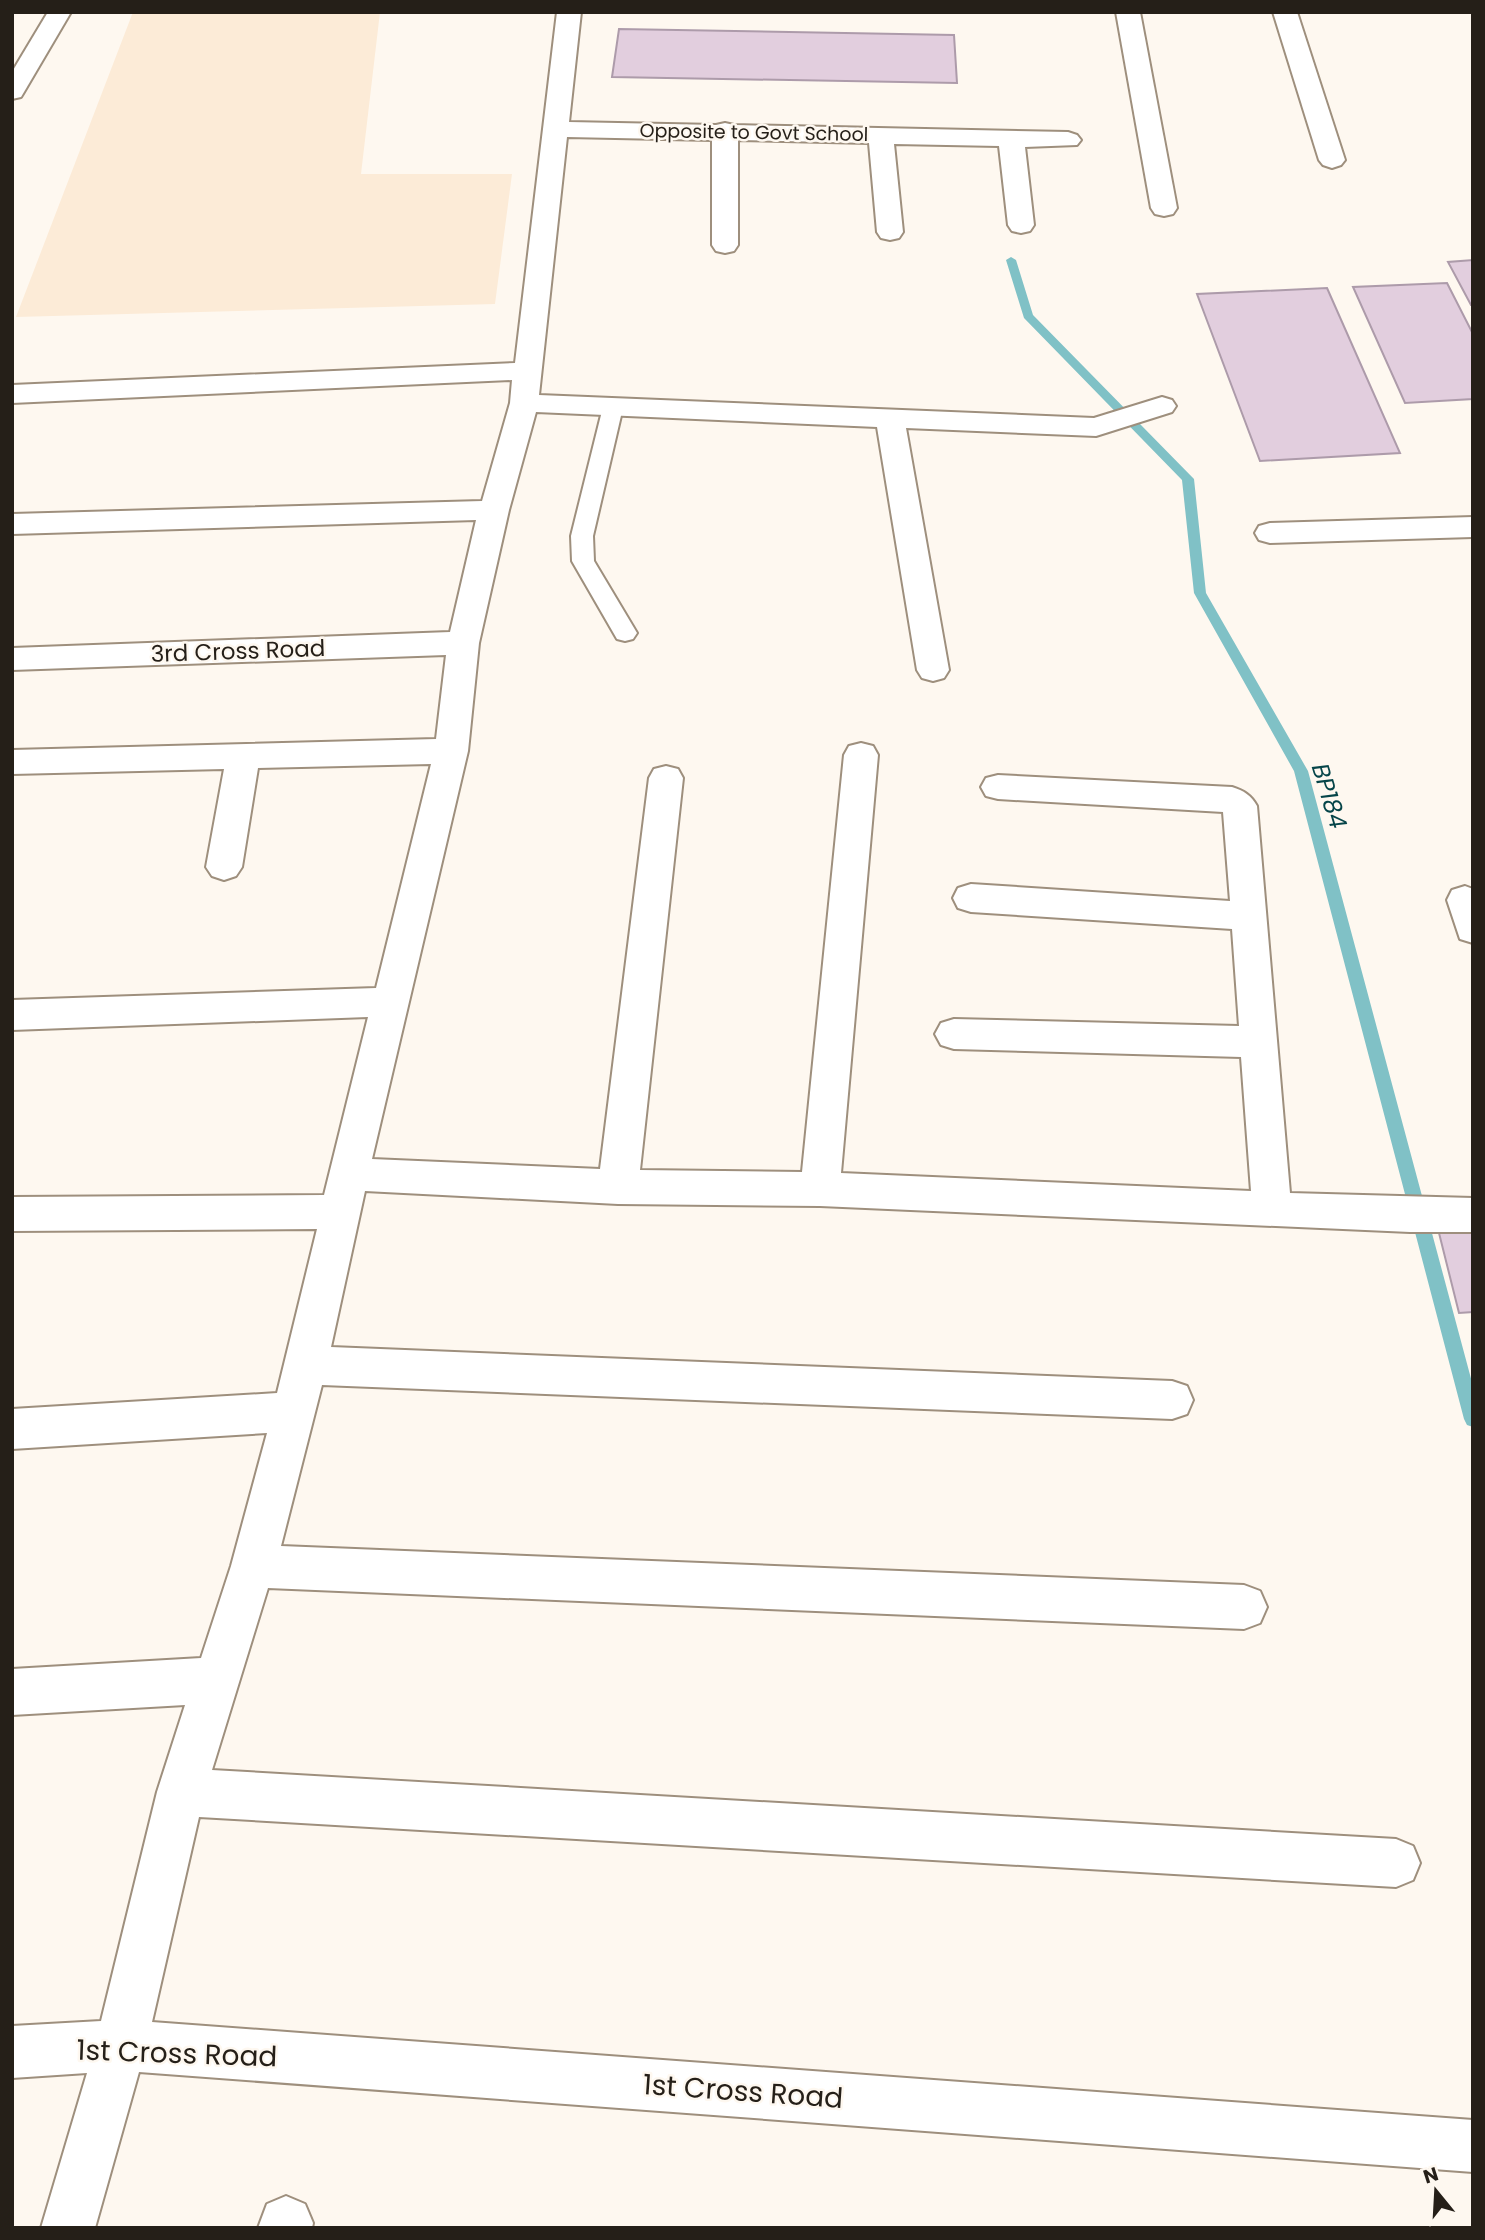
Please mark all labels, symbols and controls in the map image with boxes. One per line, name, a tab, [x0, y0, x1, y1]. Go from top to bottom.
street label: Opposite to Govt School	[639, 117, 869, 148]
street label: 3rd Cross Road	[150, 632, 326, 670]
water label: BP184	[1304, 759, 1355, 832]
street label: 1st Cross Road	[76, 2031, 278, 2076]
street label: 1st Cross Road	[641, 2065, 844, 2118]
north arrow	[1401, 2156, 1471, 2226]
text: N	[1420, 2160, 1442, 2190]

